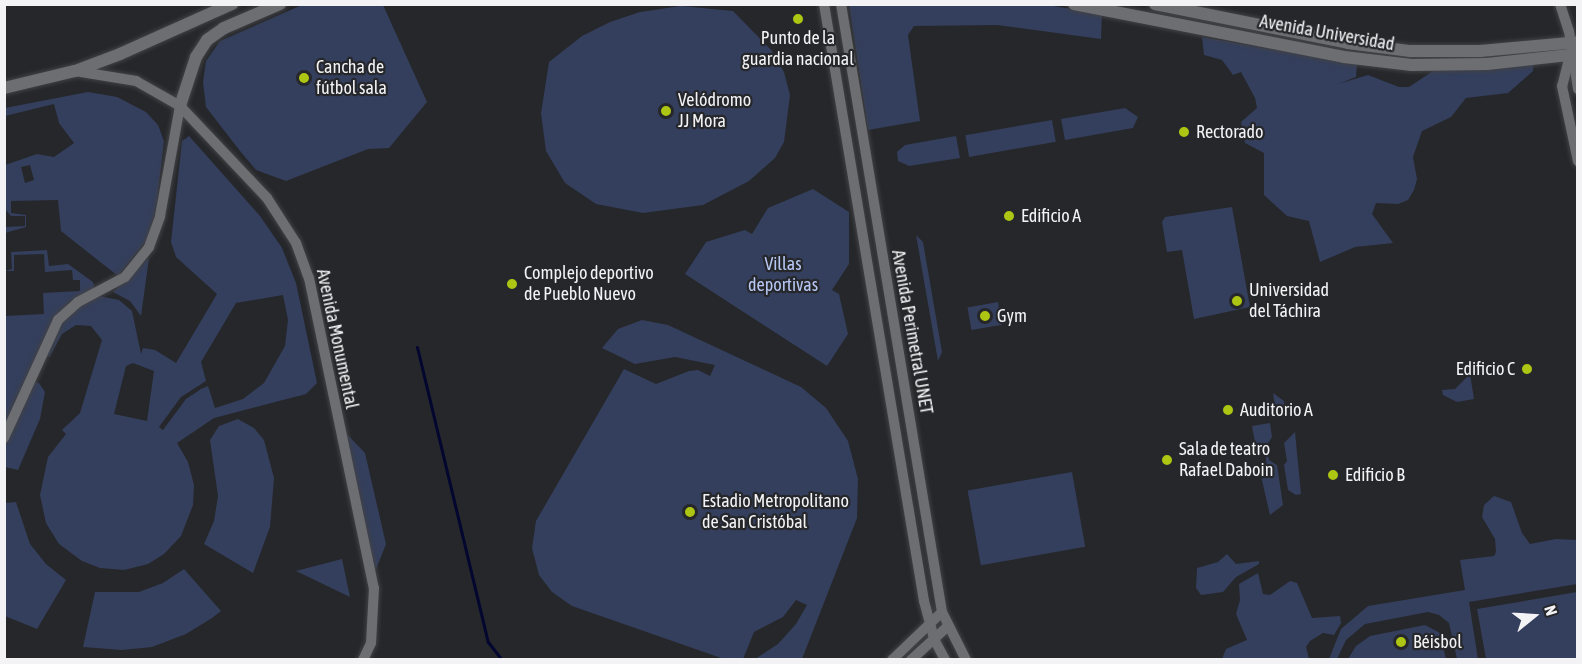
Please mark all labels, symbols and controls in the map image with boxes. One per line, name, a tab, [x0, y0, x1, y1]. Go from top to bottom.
street label: Avenida Universidad	[1258, 11, 1396, 55]
marker: Punto de la guardia nacional	[791, 12, 805, 26]
place label: Punto de la guardia nacional	[742, 28, 854, 70]
place label: Cancha de fútbol sala	[316, 57, 387, 100]
marker: Cancha de fútbol sala	[297, 71, 311, 85]
place label: Velódromo JJ Mora	[678, 90, 751, 132]
marker: Velódromo JJ Mora	[659, 104, 673, 118]
place label: Rectorado	[1196, 121, 1264, 143]
marker: Rectorado	[1177, 125, 1191, 139]
place label: Edificio A	[1021, 205, 1081, 227]
marker: Edificio A	[1002, 209, 1016, 223]
street label: Avenida Perimetral UNET	[887, 248, 937, 416]
park label: Villas deportivas	[748, 254, 818, 296]
place label: Complejo deportivo de Pueblo Nuevo	[524, 263, 654, 306]
street label: Avenida Monumental	[312, 267, 362, 411]
marker: Complejo deportivo de Pueblo Nuevo	[505, 277, 519, 291]
place label: Universidad del Táchira	[1249, 280, 1329, 322]
marker: Universidad del Táchira	[1230, 294, 1244, 308]
place label: Gym	[997, 305, 1027, 327]
marker: Gym	[978, 309, 992, 323]
place label: Edificio C	[1456, 358, 1515, 380]
marker: Edificio C	[1520, 362, 1534, 376]
place label: Auditorio A	[1240, 399, 1313, 421]
marker: Auditorio A	[1221, 403, 1235, 417]
place label: Sala de teatro Rafael Daboin	[1179, 439, 1273, 482]
marker: Sala de teatro Rafael Daboin	[1160, 453, 1174, 467]
place label: Edificio B	[1345, 464, 1405, 486]
marker: Edificio B	[1326, 468, 1340, 482]
place label: Estadio Metropolitano de San Cristóbal	[702, 491, 849, 534]
marker: Estadio Metropolitano de San Cristóbal	[683, 505, 697, 519]
north arrow	[1504, 586, 1564, 646]
text: N	[1541, 603, 1561, 618]
place label: Béisbol	[1413, 631, 1462, 653]
marker: Béisbol	[1394, 635, 1408, 649]

